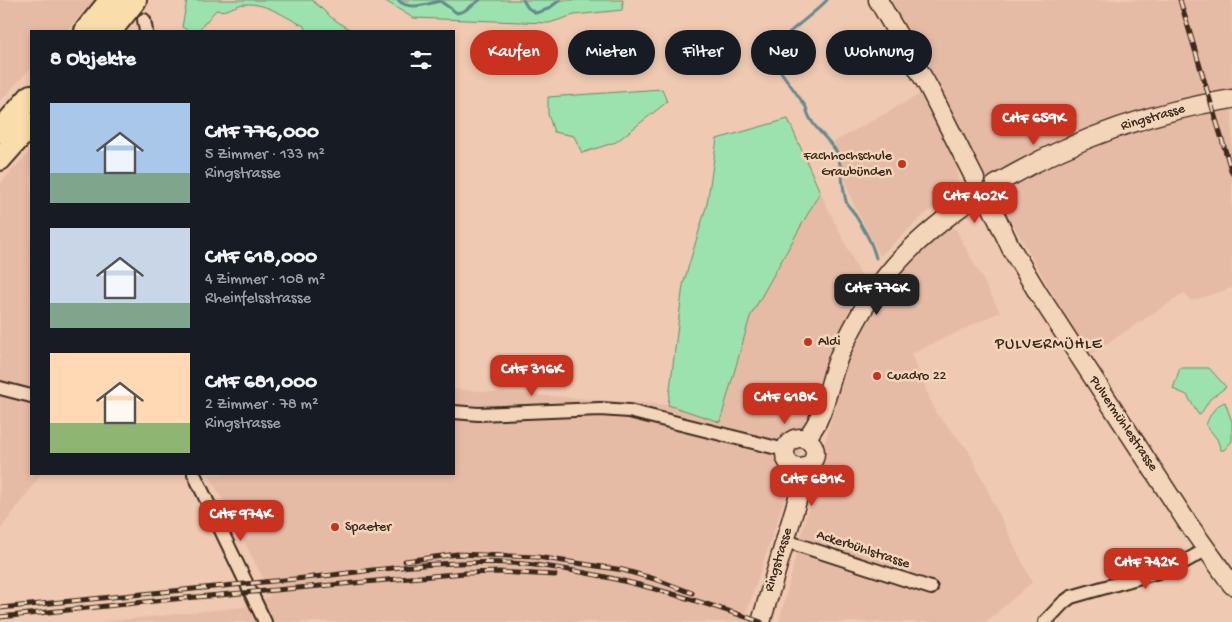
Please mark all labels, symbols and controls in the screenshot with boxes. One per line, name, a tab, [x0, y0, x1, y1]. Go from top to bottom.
chip: Kaufen	[470, 30, 558, 75]
chip: Mieten	[568, 30, 655, 75]
chip: Filter	[665, 30, 741, 75]
chip: Neu	[751, 30, 816, 75]
chip: Wohnung	[826, 30, 932, 75]
icon: filters	[407, 46, 435, 74]
text: 8 Objekte	[50, 48, 136, 73]
street label: Ringstrasse	[1119, 101, 1188, 135]
pin: CHF 659K	[982, 104, 1086, 146]
text: CHF 659K	[1002, 110, 1066, 129]
text: CHF 776,000	[205, 121, 319, 146]
icon: home	[90, 123, 150, 183]
text: 5 Zimmer · 133 m²	[205, 146, 325, 165]
place label: Fachhochschule Graubünden	[802, 148, 893, 181]
marker: Fachhochschule Graubünden	[896, 158, 908, 170]
text: Ringstrasse	[205, 165, 281, 184]
pin: CHF 402K	[923, 182, 1027, 224]
text: CHF 402K	[943, 188, 1007, 207]
text: CHF 618,000	[205, 246, 317, 271]
icon: home	[90, 248, 150, 308]
text: 4 Zimmer · 108 m²	[205, 271, 325, 290]
pin: CHF 776K	[825, 274, 929, 316]
text: CHF 776K	[845, 280, 909, 299]
text: Rheinfelsstrasse	[205, 290, 311, 309]
place label: Aldi	[818, 334, 841, 351]
marker: Aldi	[802, 336, 814, 348]
district label: PULVERMÜHLE	[994, 336, 1103, 355]
pin: CHF 316K	[480, 354, 584, 397]
text: CHF 316K	[501, 361, 563, 380]
place label: Cuadro 22	[887, 368, 947, 385]
marker: Cuadro 22	[871, 370, 883, 382]
text: CHF 681,000	[205, 371, 317, 396]
street label: Pulvermühlestrasse	[1084, 372, 1162, 475]
icon: home	[90, 373, 150, 433]
pin: CHF 618K	[733, 382, 837, 425]
text: CHF 618K	[754, 389, 816, 408]
text: 2 Zimmer · 78 m²	[205, 396, 318, 415]
text: Ringstrasse	[205, 415, 281, 434]
pin: CHF 681K	[760, 464, 864, 507]
text: CHF 681K	[781, 471, 843, 490]
pin: CHF 974K	[189, 500, 293, 542]
text: CHF 974K	[210, 506, 272, 525]
place label: Spaeter	[345, 519, 392, 536]
marker: Spaeter	[329, 521, 341, 533]
street label: Ringstrasse	[761, 525, 797, 594]
street label: Ackerbühlstrasse	[814, 527, 913, 573]
pin: CHF 742K	[1094, 548, 1198, 590]
text: CHF 742K	[1115, 554, 1177, 573]

